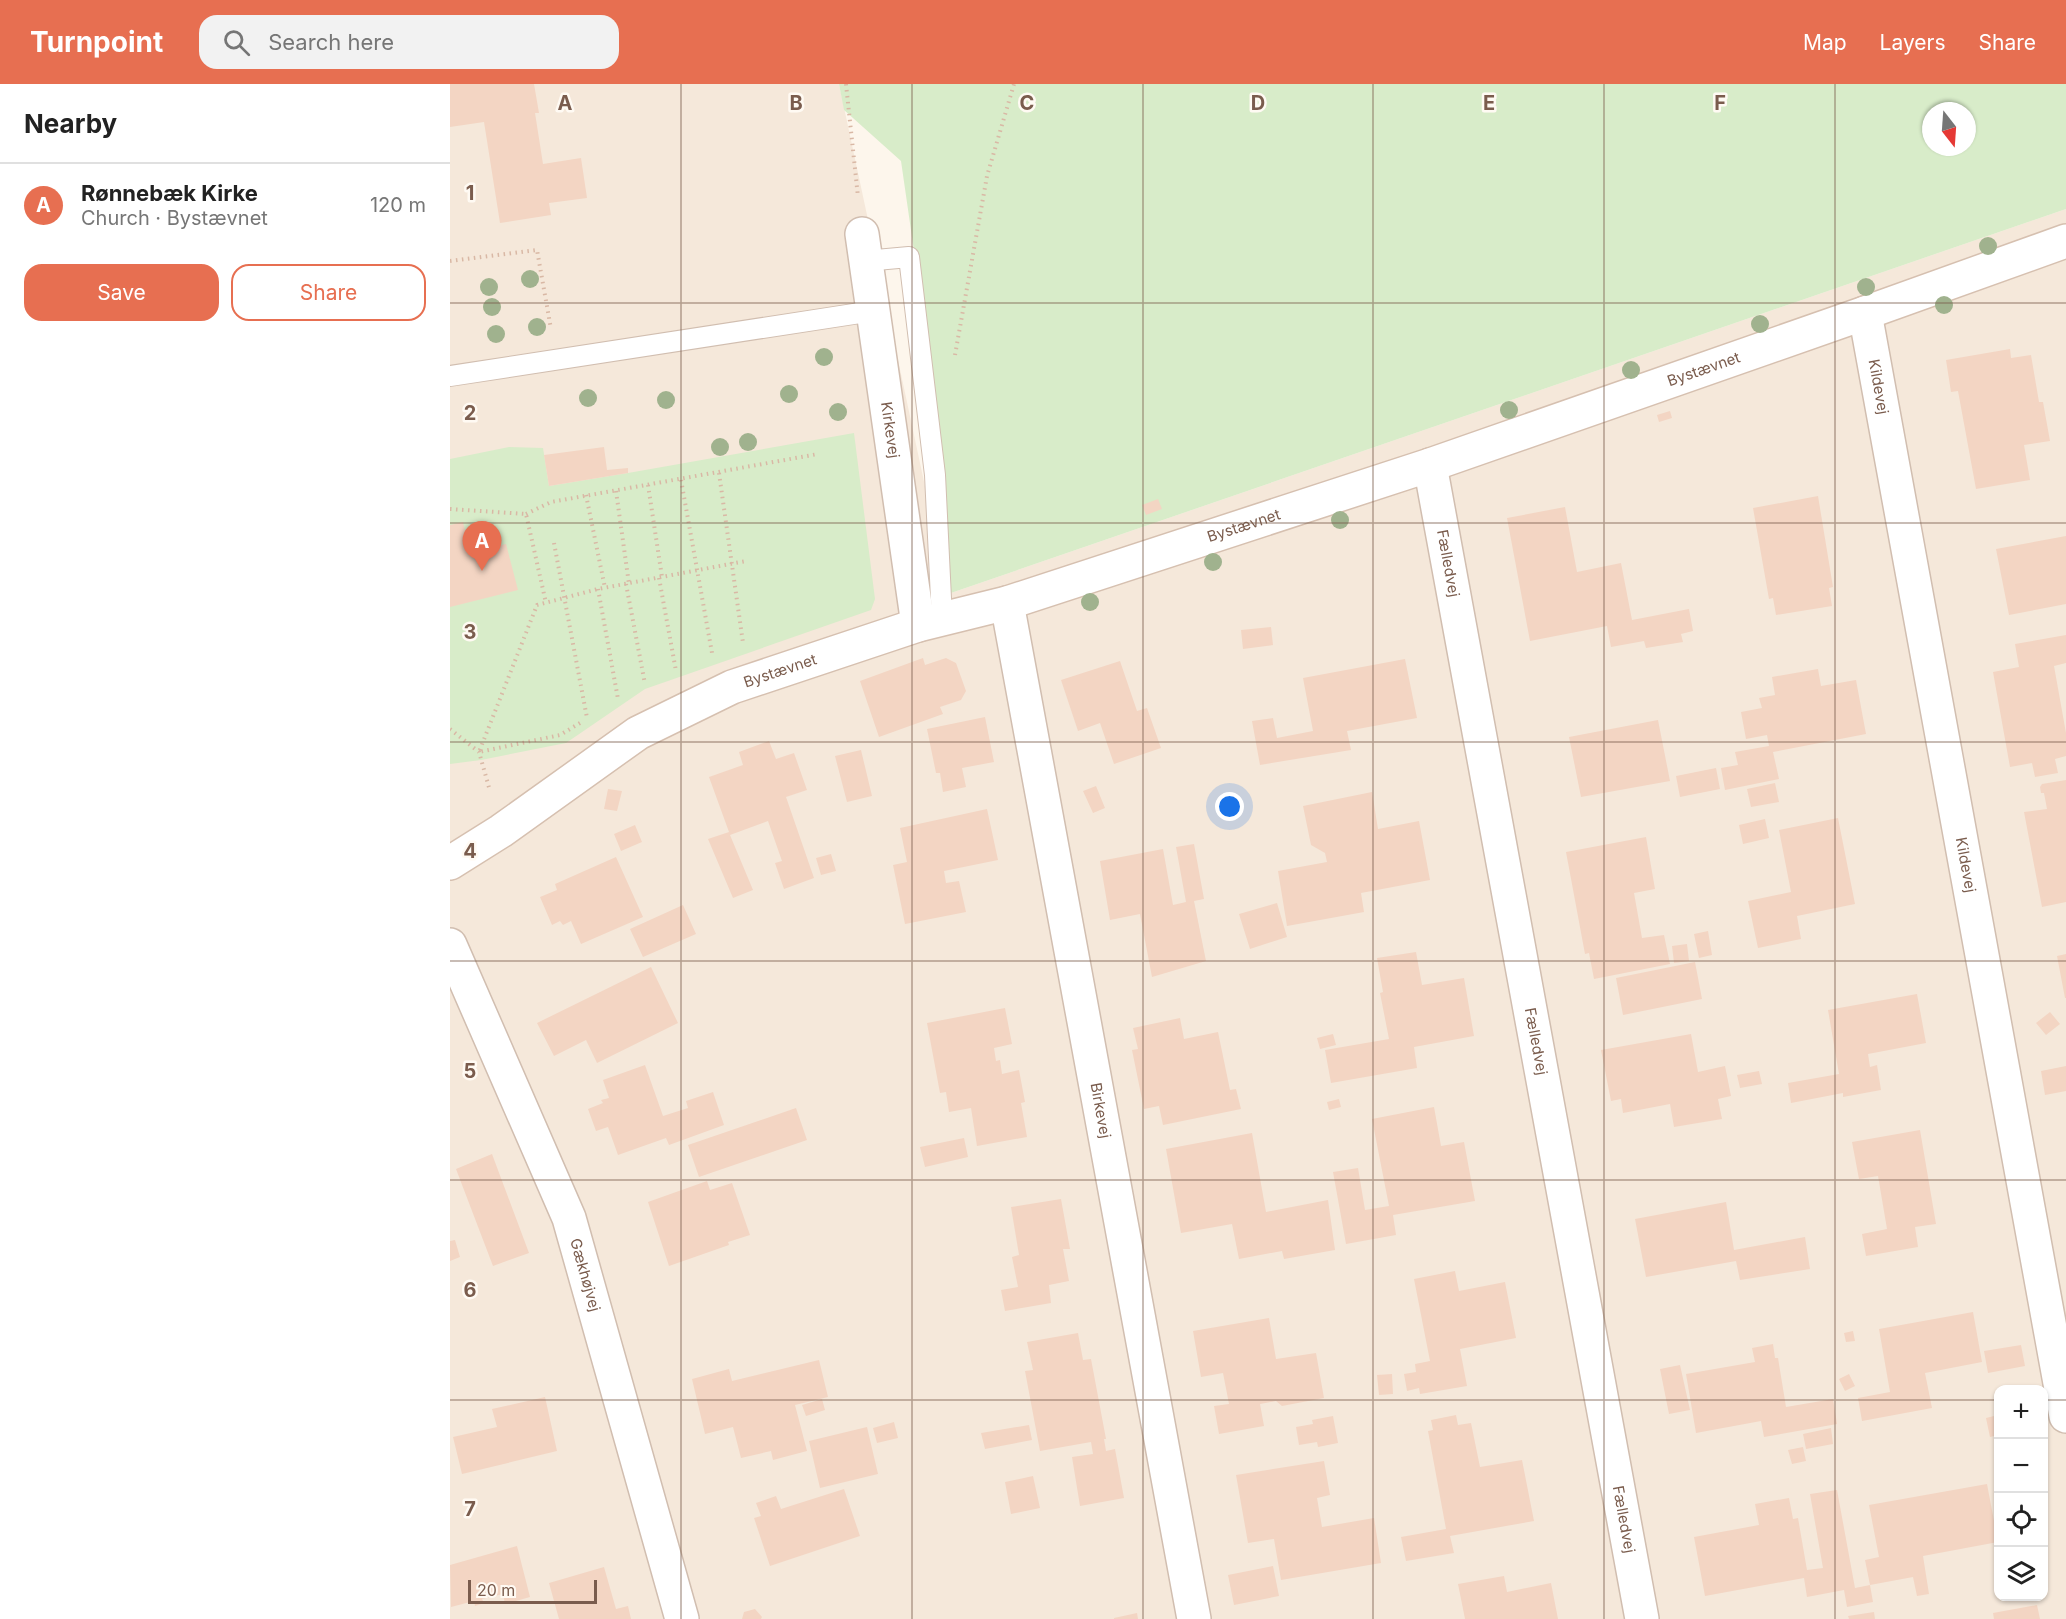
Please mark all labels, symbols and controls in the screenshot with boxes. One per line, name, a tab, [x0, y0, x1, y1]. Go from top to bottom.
search box	[199, 15, 619, 69]
text: Turnpoint	[30, 25, 163, 59]
icon: search	[220, 26, 253, 59]
text: Search here	[268, 29, 394, 55]
text: Map	[1803, 30, 1847, 55]
text: Layers	[1880, 30, 1946, 55]
text: Share	[1979, 30, 2036, 55]
text: A	[558, 91, 573, 115]
text: B	[789, 91, 803, 115]
text: C	[1020, 91, 1034, 115]
text: D	[1251, 91, 1265, 115]
text: E	[1483, 91, 1495, 115]
text: F	[1714, 91, 1726, 115]
north arrow	[1922, 102, 1976, 156]
text: Nearby	[24, 108, 117, 139]
text: Rønnebæk Kirke	[81, 180, 258, 206]
text: 1	[466, 181, 474, 205]
text: A	[36, 193, 51, 217]
text: 120 m	[370, 193, 426, 217]
text: Church · Bystævnet	[81, 206, 268, 230]
button: Save	[24, 264, 219, 321]
button: Share	[231, 264, 426, 321]
street label: Bystævnet	[1665, 347, 1743, 390]
street label: Kildevej	[1865, 358, 1893, 416]
text: 2	[464, 401, 476, 425]
street label: Kirkevej	[877, 401, 904, 459]
street label: Bystævnet	[1204, 504, 1283, 546]
pin: A	[462, 522, 501, 571]
street label: Fælledvej	[1433, 528, 1464, 598]
text: 3	[464, 620, 476, 644]
street label: Bystævnet	[741, 649, 819, 692]
your location	[1215, 792, 1244, 821]
street label: Kildevej	[1952, 836, 1980, 894]
text: 4	[463, 839, 477, 863]
street label: Fælledvej	[1521, 1006, 1552, 1076]
text: 5	[464, 1059, 476, 1083]
street label: Birkevej	[1086, 1081, 1115, 1140]
street label: Gækhøjvej	[566, 1236, 605, 1314]
text: 6	[464, 1278, 477, 1302]
map controls	[1994, 1385, 2048, 1601]
button: +	[1994, 1385, 2048, 1439]
button: −	[1994, 1439, 2048, 1493]
street label: Fælledvej	[1609, 1484, 1640, 1554]
button: locate	[1994, 1493, 2048, 1547]
text: 7	[464, 1497, 476, 1521]
button: layers	[1994, 1547, 2048, 1601]
scale bar	[468, 1577, 597, 1604]
text: 20 m	[477, 1580, 515, 1600]

